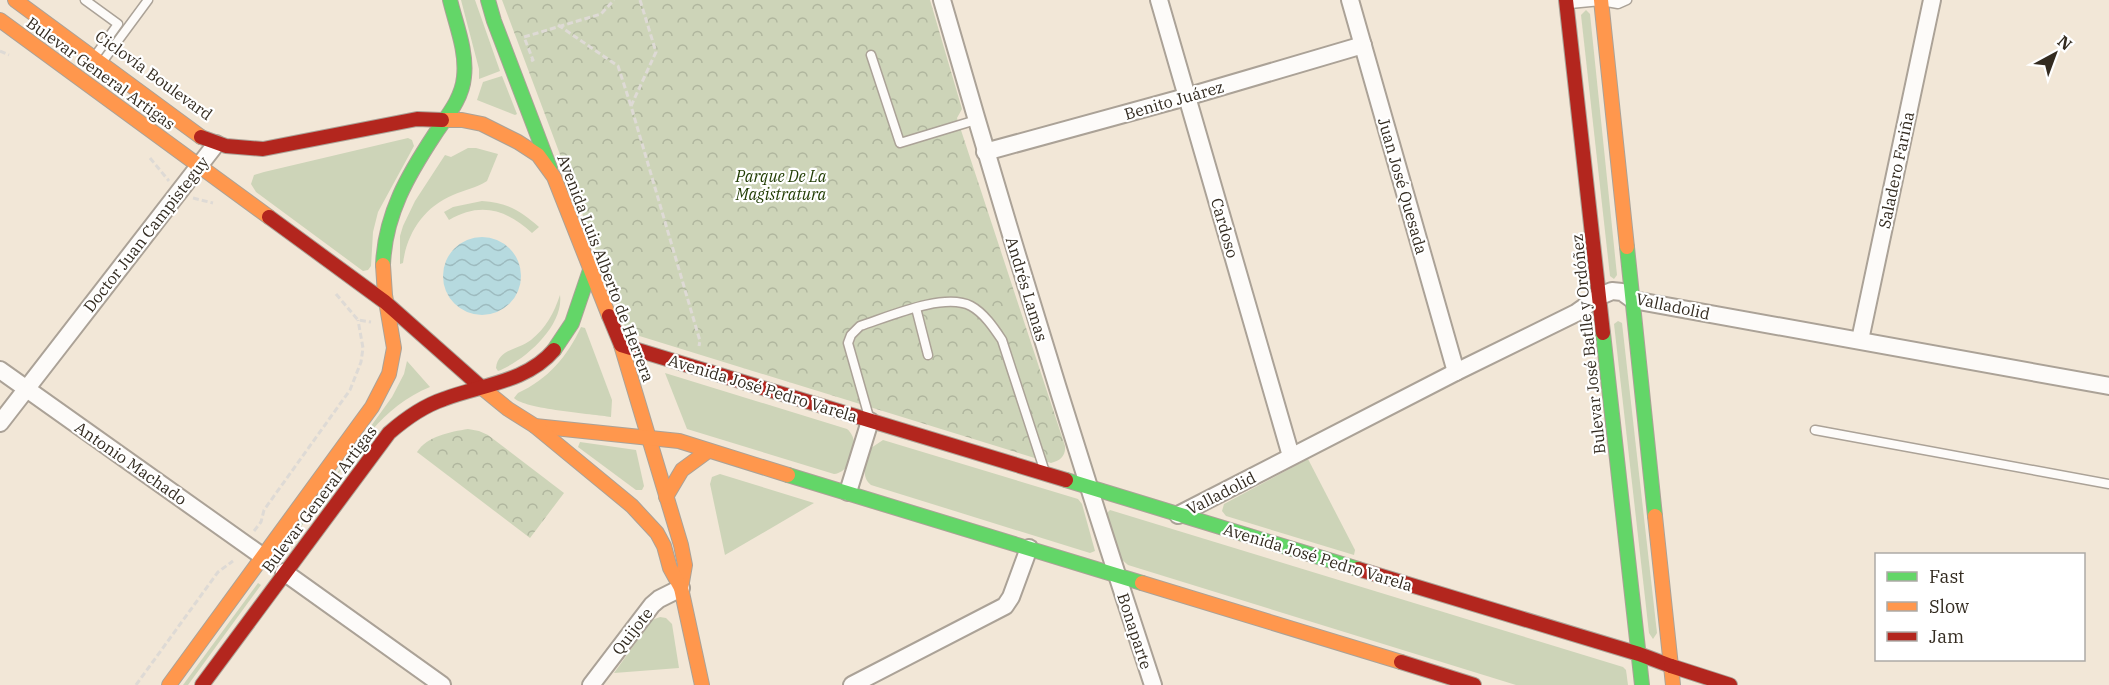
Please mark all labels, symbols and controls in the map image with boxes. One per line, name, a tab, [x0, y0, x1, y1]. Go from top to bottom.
street label: Bulevar General Artigas	[23, 12, 179, 134]
north arrow	[2025, 24, 2085, 84]
street label: Ciclovía Boulevard	[91, 26, 217, 124]
text: N	[2054, 31, 2076, 54]
street label: Benito Juárez	[1122, 76, 1226, 124]
street label: Saladero Fariña	[1874, 109, 1918, 230]
street label: Juan José Quesada	[1374, 115, 1432, 257]
street label: Avenida Luis Alberto de Herrera	[553, 151, 659, 385]
street label: Doctor Juan Campisteguy	[79, 152, 213, 316]
park label: Parque De La Magistratura	[735, 166, 827, 204]
street label: Cardoso	[1207, 196, 1243, 260]
street label: Bulevar José Batlle y Ordóñez	[1566, 233, 1610, 455]
street label: Andrés Lamas	[1002, 234, 1052, 344]
street label: Valladolid	[1634, 288, 1712, 324]
street label: Avenida José Pedro Varela	[666, 350, 860, 426]
street label: Antonio Machado	[71, 417, 191, 509]
street label: Bulevar General Artigas	[257, 421, 381, 577]
street label: Valladolid	[1183, 467, 1259, 519]
street label: Avenida José Pedro Varela	[1221, 519, 1415, 595]
legend	[1875, 553, 2085, 661]
text: Fast	[1929, 565, 1964, 588]
street label: Bonaparte	[1113, 590, 1157, 672]
text: Slow	[1929, 595, 1969, 618]
street label: Quijote	[607, 603, 657, 659]
text: Jam	[1929, 625, 1964, 648]

